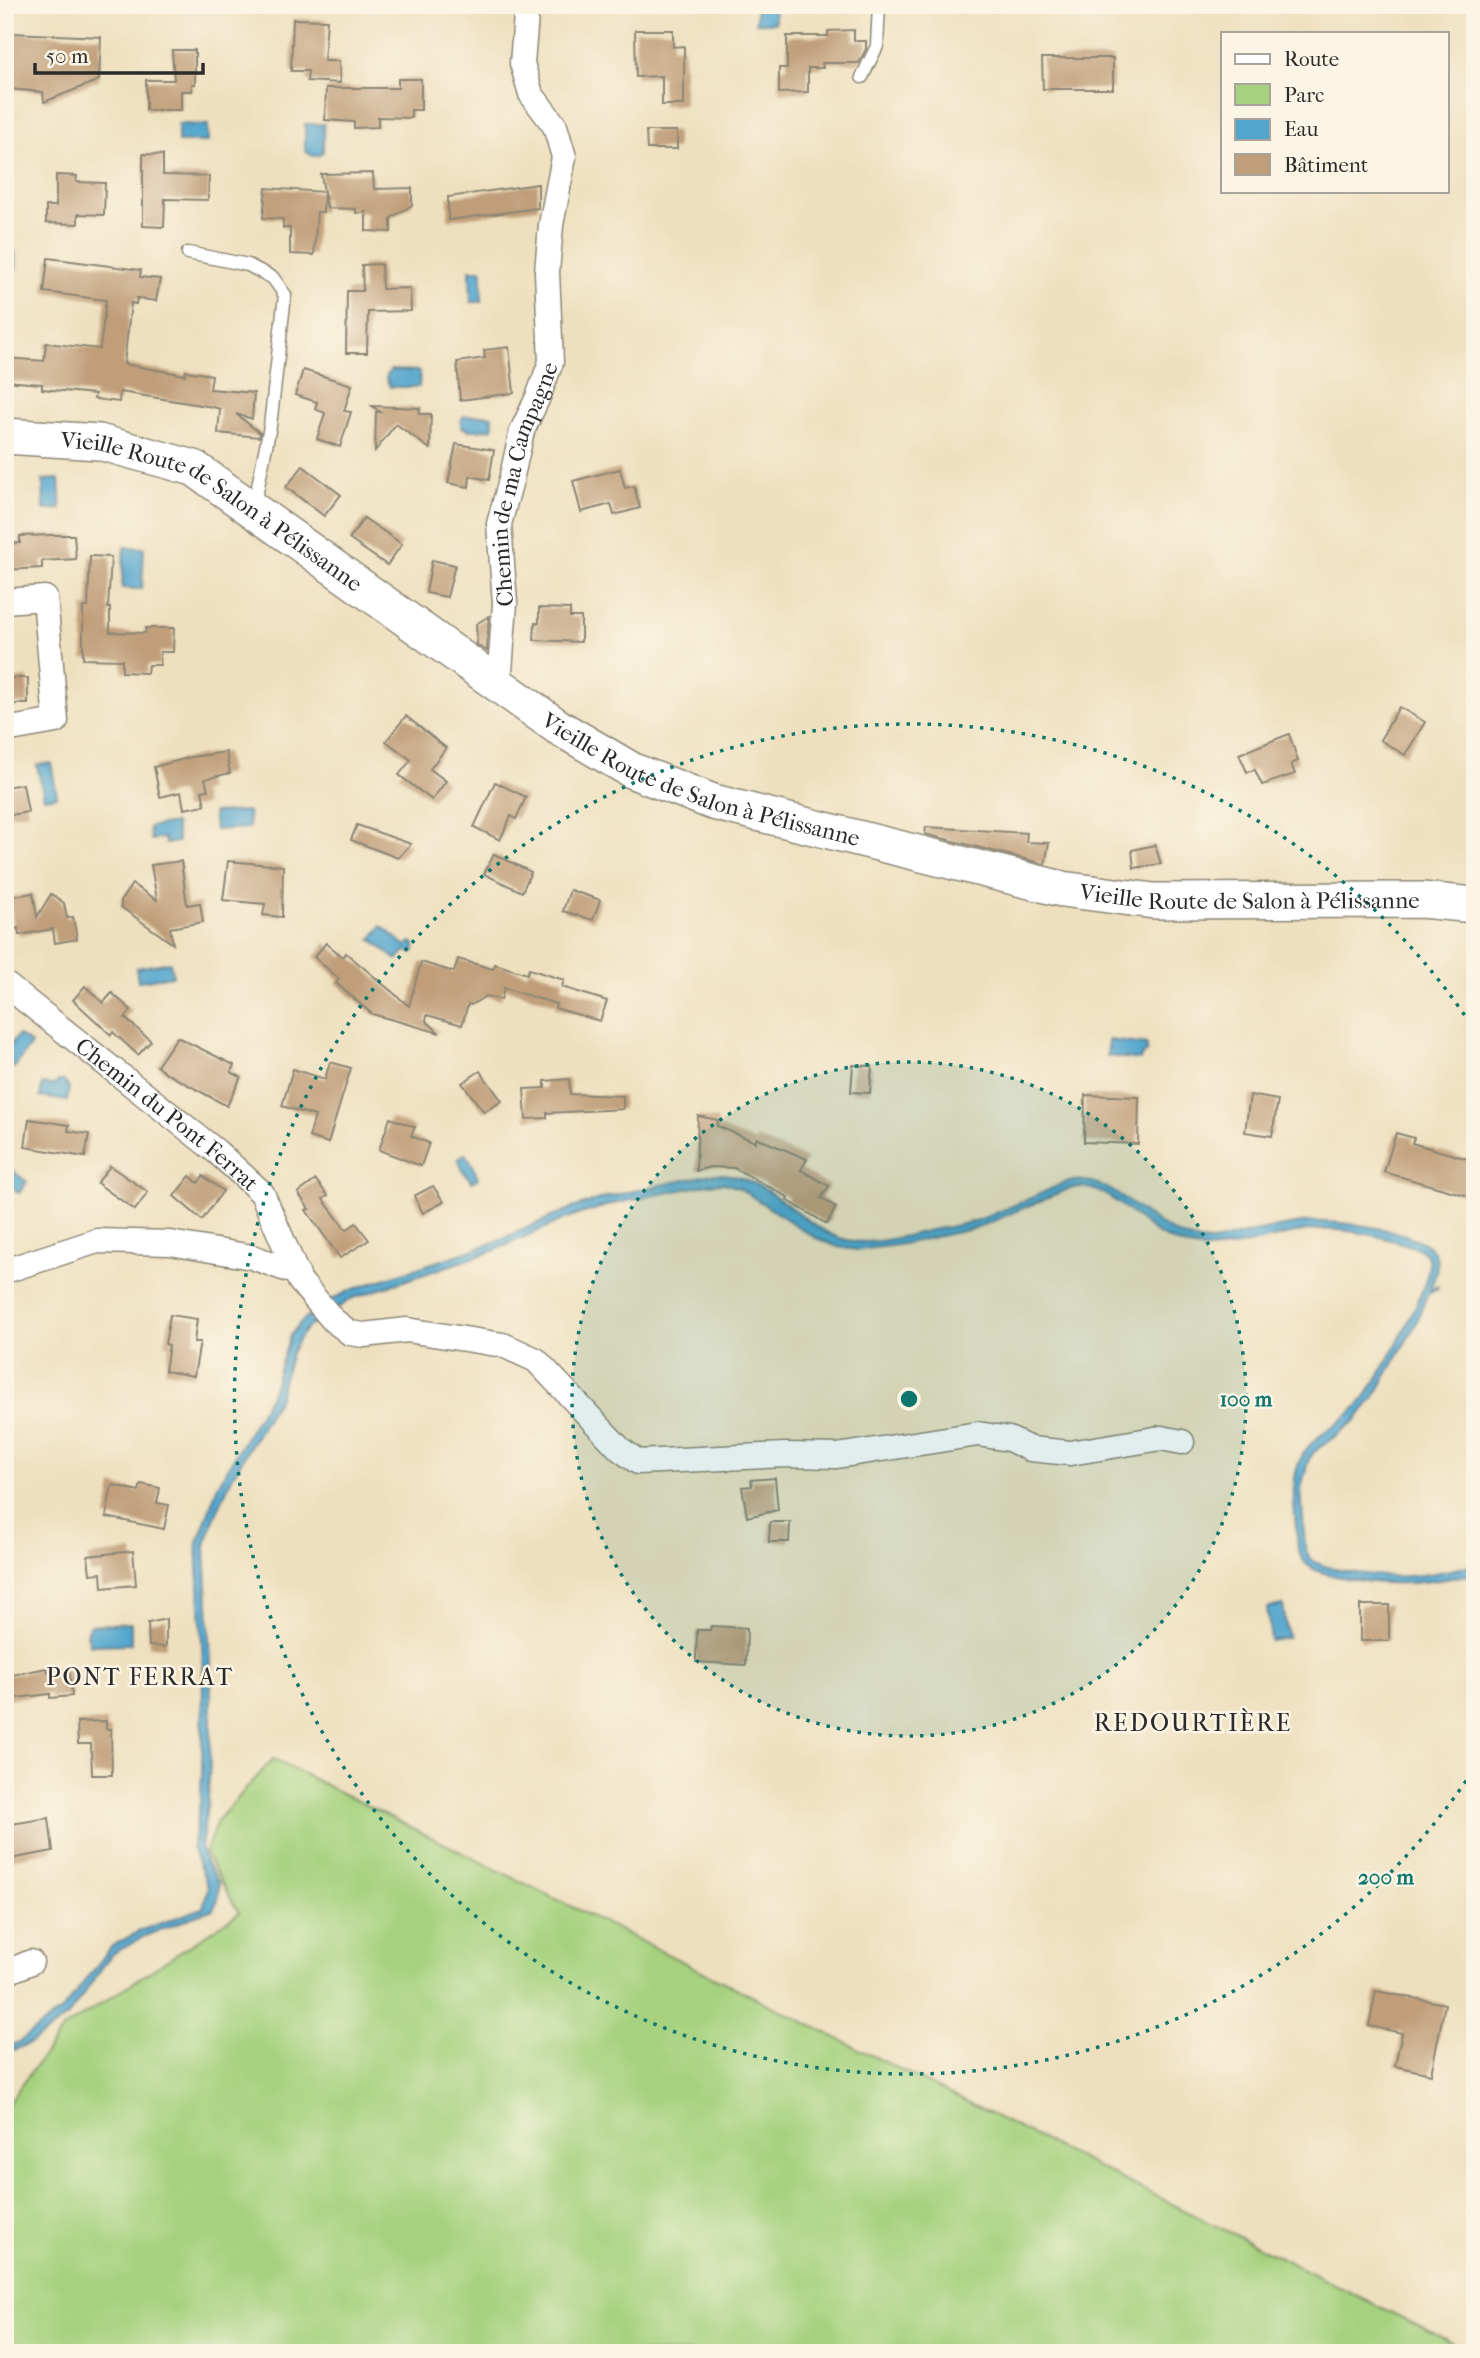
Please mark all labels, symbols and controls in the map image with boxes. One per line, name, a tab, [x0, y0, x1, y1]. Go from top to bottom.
scale bar	[35, 32, 203, 76]
legend	[1221, 32, 1448, 192]
text: 50 m	[46, 44, 89, 68]
text: Route	[1284, 47, 1339, 71]
text: Parc	[1284, 83, 1324, 107]
text: Eau	[1284, 117, 1318, 141]
text: Bâtiment	[1284, 153, 1369, 177]
street label: Chemin de ma Campagne	[486, 358, 564, 608]
street label: Vieille Route de Salon à Pélissanne	[59, 427, 367, 597]
street label: Vieille Route de Salon à Pélissanne	[536, 706, 863, 852]
street label: Vieille Route de Salon à Pélissanne	[1077, 878, 1420, 915]
street label: Chemin du Pont Ferrat	[70, 1032, 264, 1197]
centre of rings	[897, 1387, 921, 1411]
text: 100 m	[1220, 1387, 1273, 1411]
district label: PONT FERRAT	[46, 1663, 234, 1691]
district label: REDOURTIÈRE	[1094, 1708, 1292, 1737]
text: 200 m	[1358, 1865, 1415, 1889]

